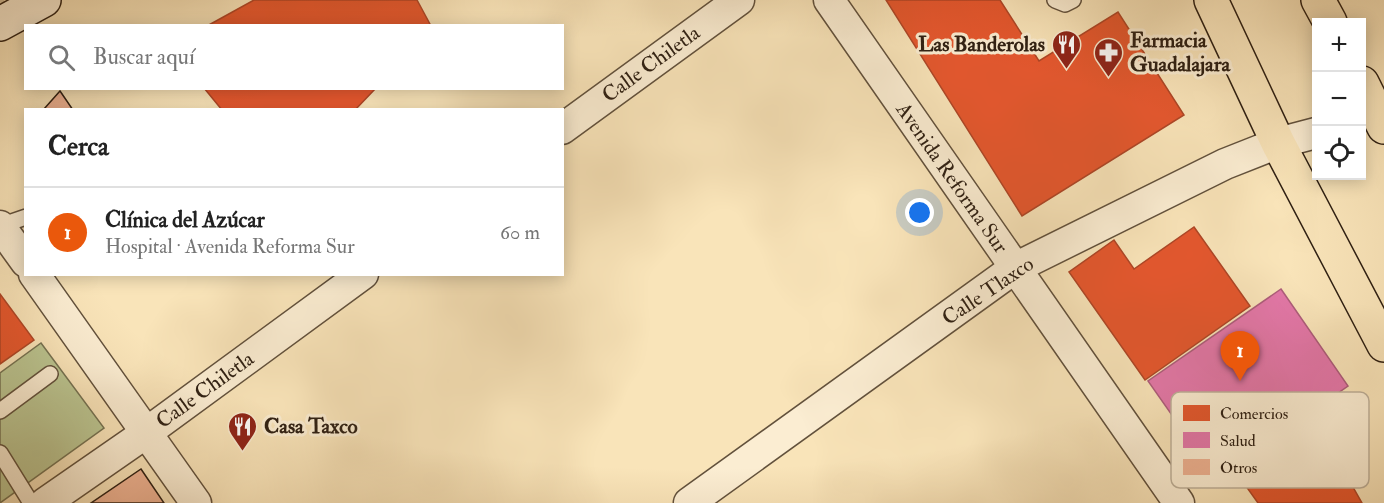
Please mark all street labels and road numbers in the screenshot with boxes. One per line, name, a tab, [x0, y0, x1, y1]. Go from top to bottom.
street label: Calle Chiletla	[597, 19, 706, 109]
street label: Avenida Reforma Sur	[889, 97, 1014, 259]
street label: Calle Tlaxco	[937, 250, 1039, 332]
street label: Calle Chiletla	[151, 345, 260, 435]

